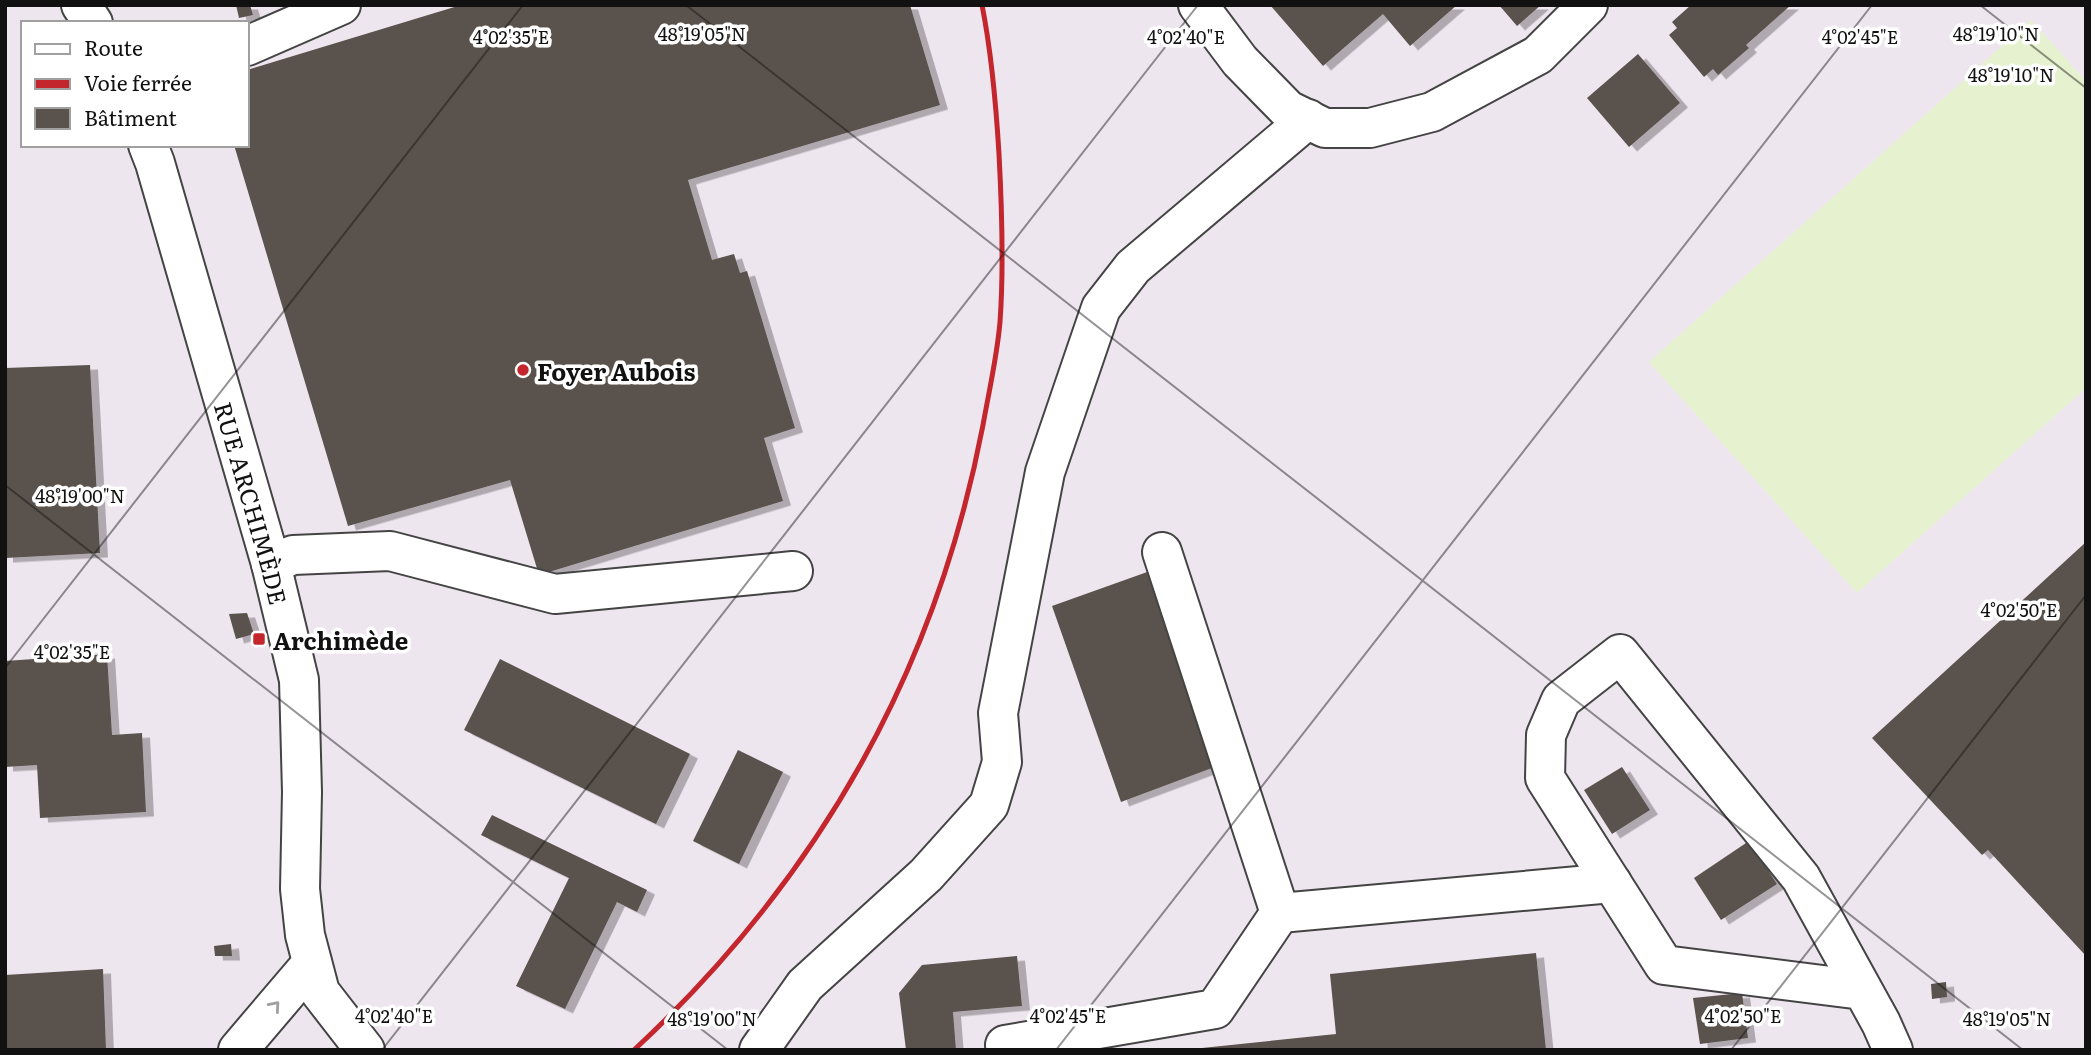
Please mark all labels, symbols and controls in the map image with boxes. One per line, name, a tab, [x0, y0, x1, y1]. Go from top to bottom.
text: 48°19'05"N	[658, 20, 746, 47]
text: 48°19'10"N	[1953, 20, 2039, 47]
legend	[21, 21, 248, 147]
text: 4°02'35"E	[473, 23, 549, 50]
text: 4°02'40"E	[1147, 23, 1225, 50]
text: 4°02'45"E	[1822, 23, 1898, 50]
text: Route	[84, 31, 143, 62]
text: 48°19'10"N	[1968, 61, 2054, 88]
text: Voie ferrée	[84, 66, 192, 97]
text: Bâtiment	[84, 101, 177, 132]
place label: Foyer Aubois	[537, 353, 696, 388]
marker: Foyer Aubois	[515, 362, 531, 378]
street label: RUE ARCHIMÈDE	[207, 397, 298, 608]
text: 48°19'00"N	[35, 482, 125, 509]
text: 4°02'50"E	[1980, 596, 2058, 623]
place label: Archimède	[273, 622, 408, 657]
marker: Archimède	[251, 631, 267, 647]
text: 4°02'35"E	[34, 638, 110, 665]
one-way arrow	[267, 1002, 279, 1015]
text: 4°02'40"E	[355, 1002, 433, 1029]
text: 4°02'45"E	[1030, 1002, 1106, 1029]
text: 4°02'50"E	[1704, 1002, 1782, 1029]
text: 48°19'00"N	[667, 1005, 757, 1032]
text: 48°19'05"N	[1963, 1005, 2051, 1032]

